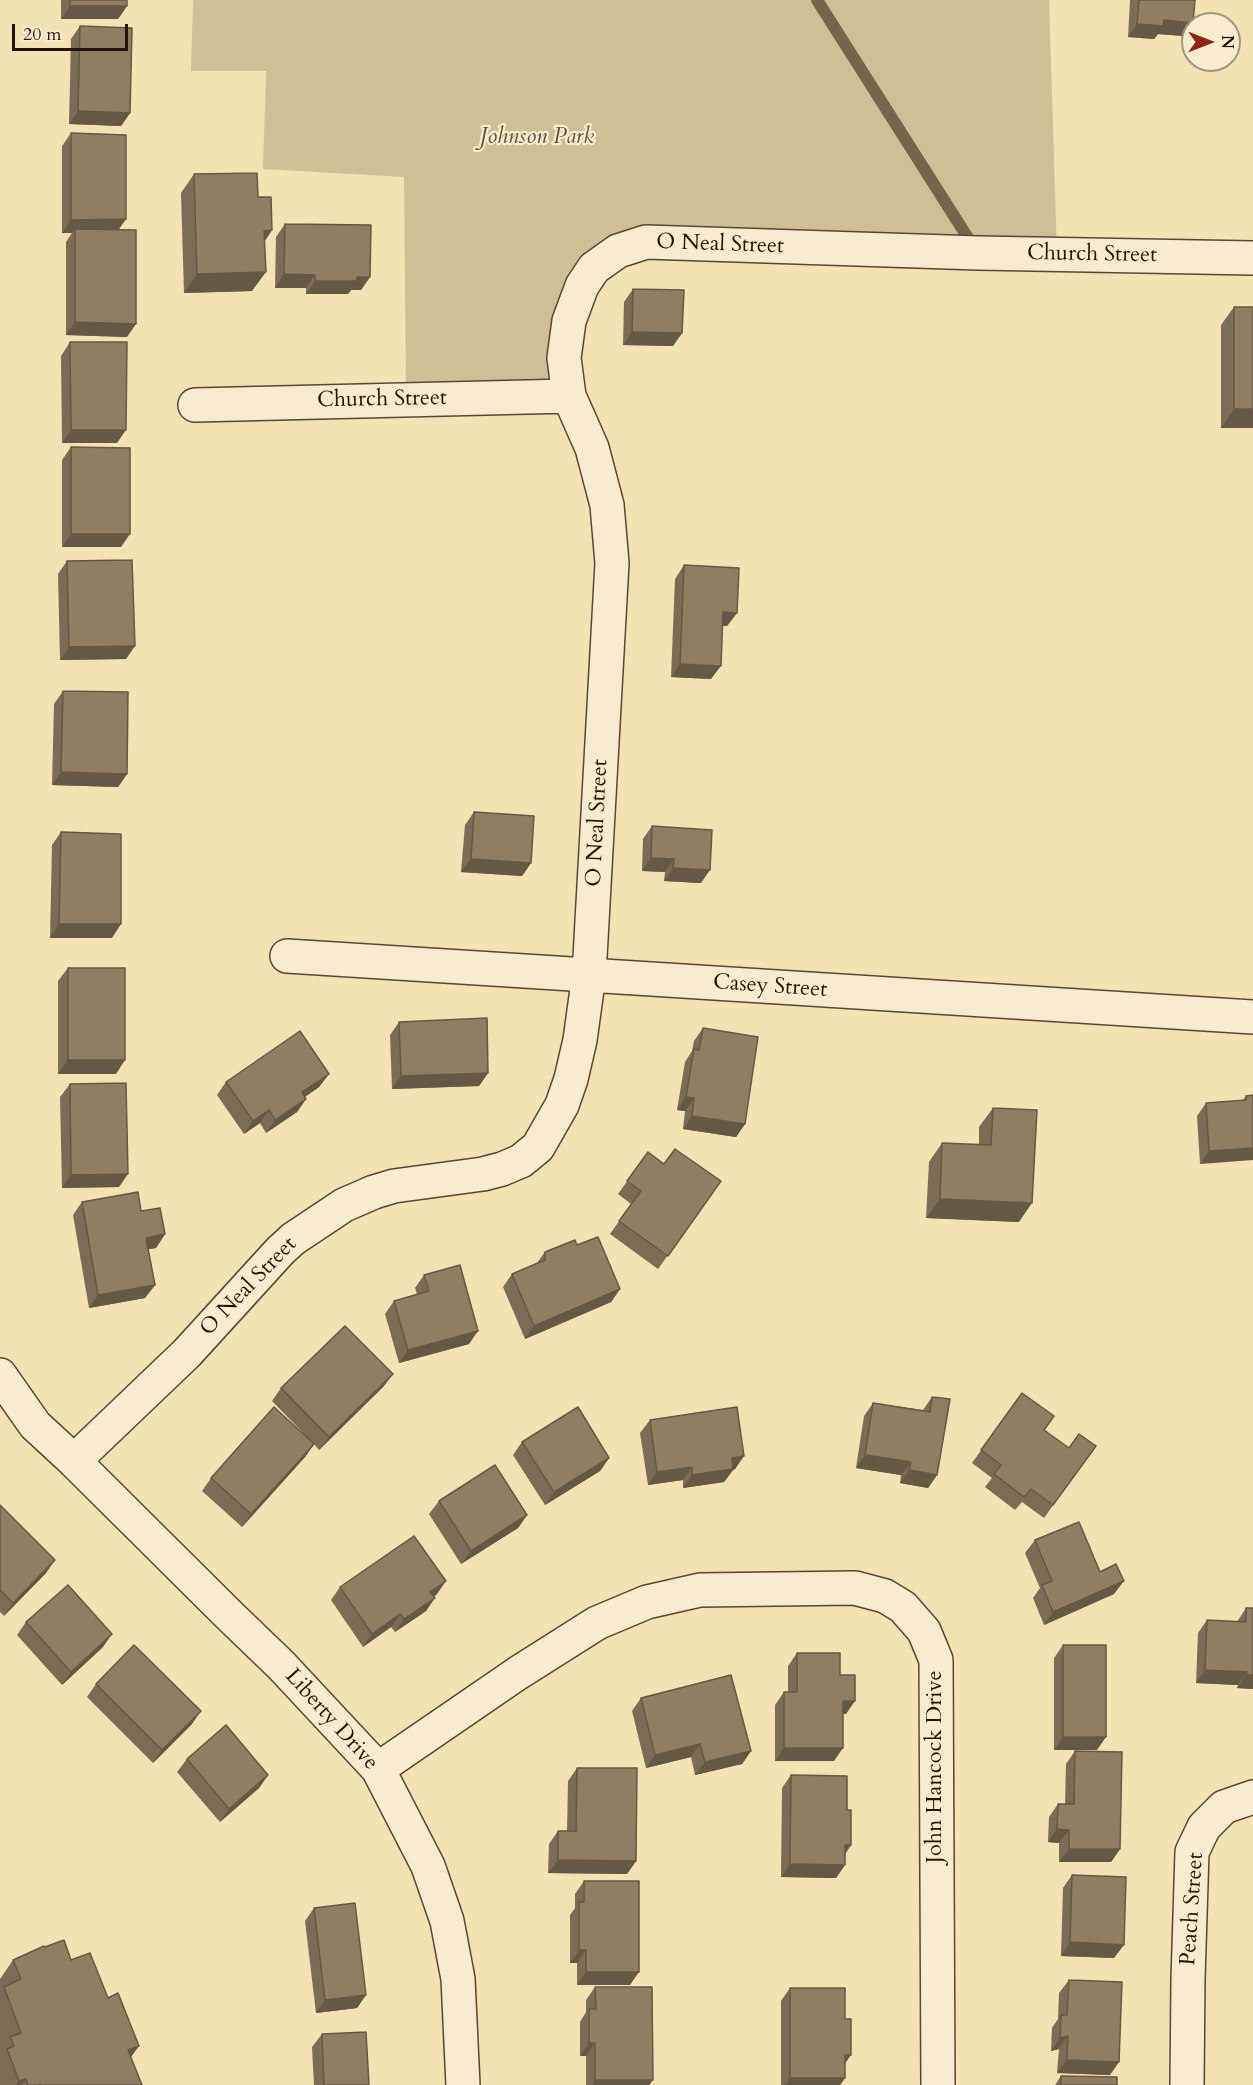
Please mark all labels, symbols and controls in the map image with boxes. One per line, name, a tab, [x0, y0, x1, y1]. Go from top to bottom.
scale bar	[15, 12, 130, 50]
north arrow	[1181, 12, 1241, 72]
text: 20 m	[23, 22, 62, 47]
text: N	[1216, 35, 1238, 49]
park label: Johnson Park	[480, 125, 594, 151]
street label: O Neal Street	[656, 230, 784, 260]
street label: Church Street	[1027, 241, 1157, 269]
street label: Church Street	[317, 386, 447, 414]
street label: O Neal Street	[581, 759, 615, 887]
street label: Casey Street	[712, 970, 828, 1004]
street label: O Neal Street	[195, 1232, 303, 1342]
street label: Liberty Drive	[279, 1664, 383, 1776]
street label: John Hancock Drive	[923, 1670, 949, 1864]
street label: Peach Street	[1176, 1851, 1210, 1967]

